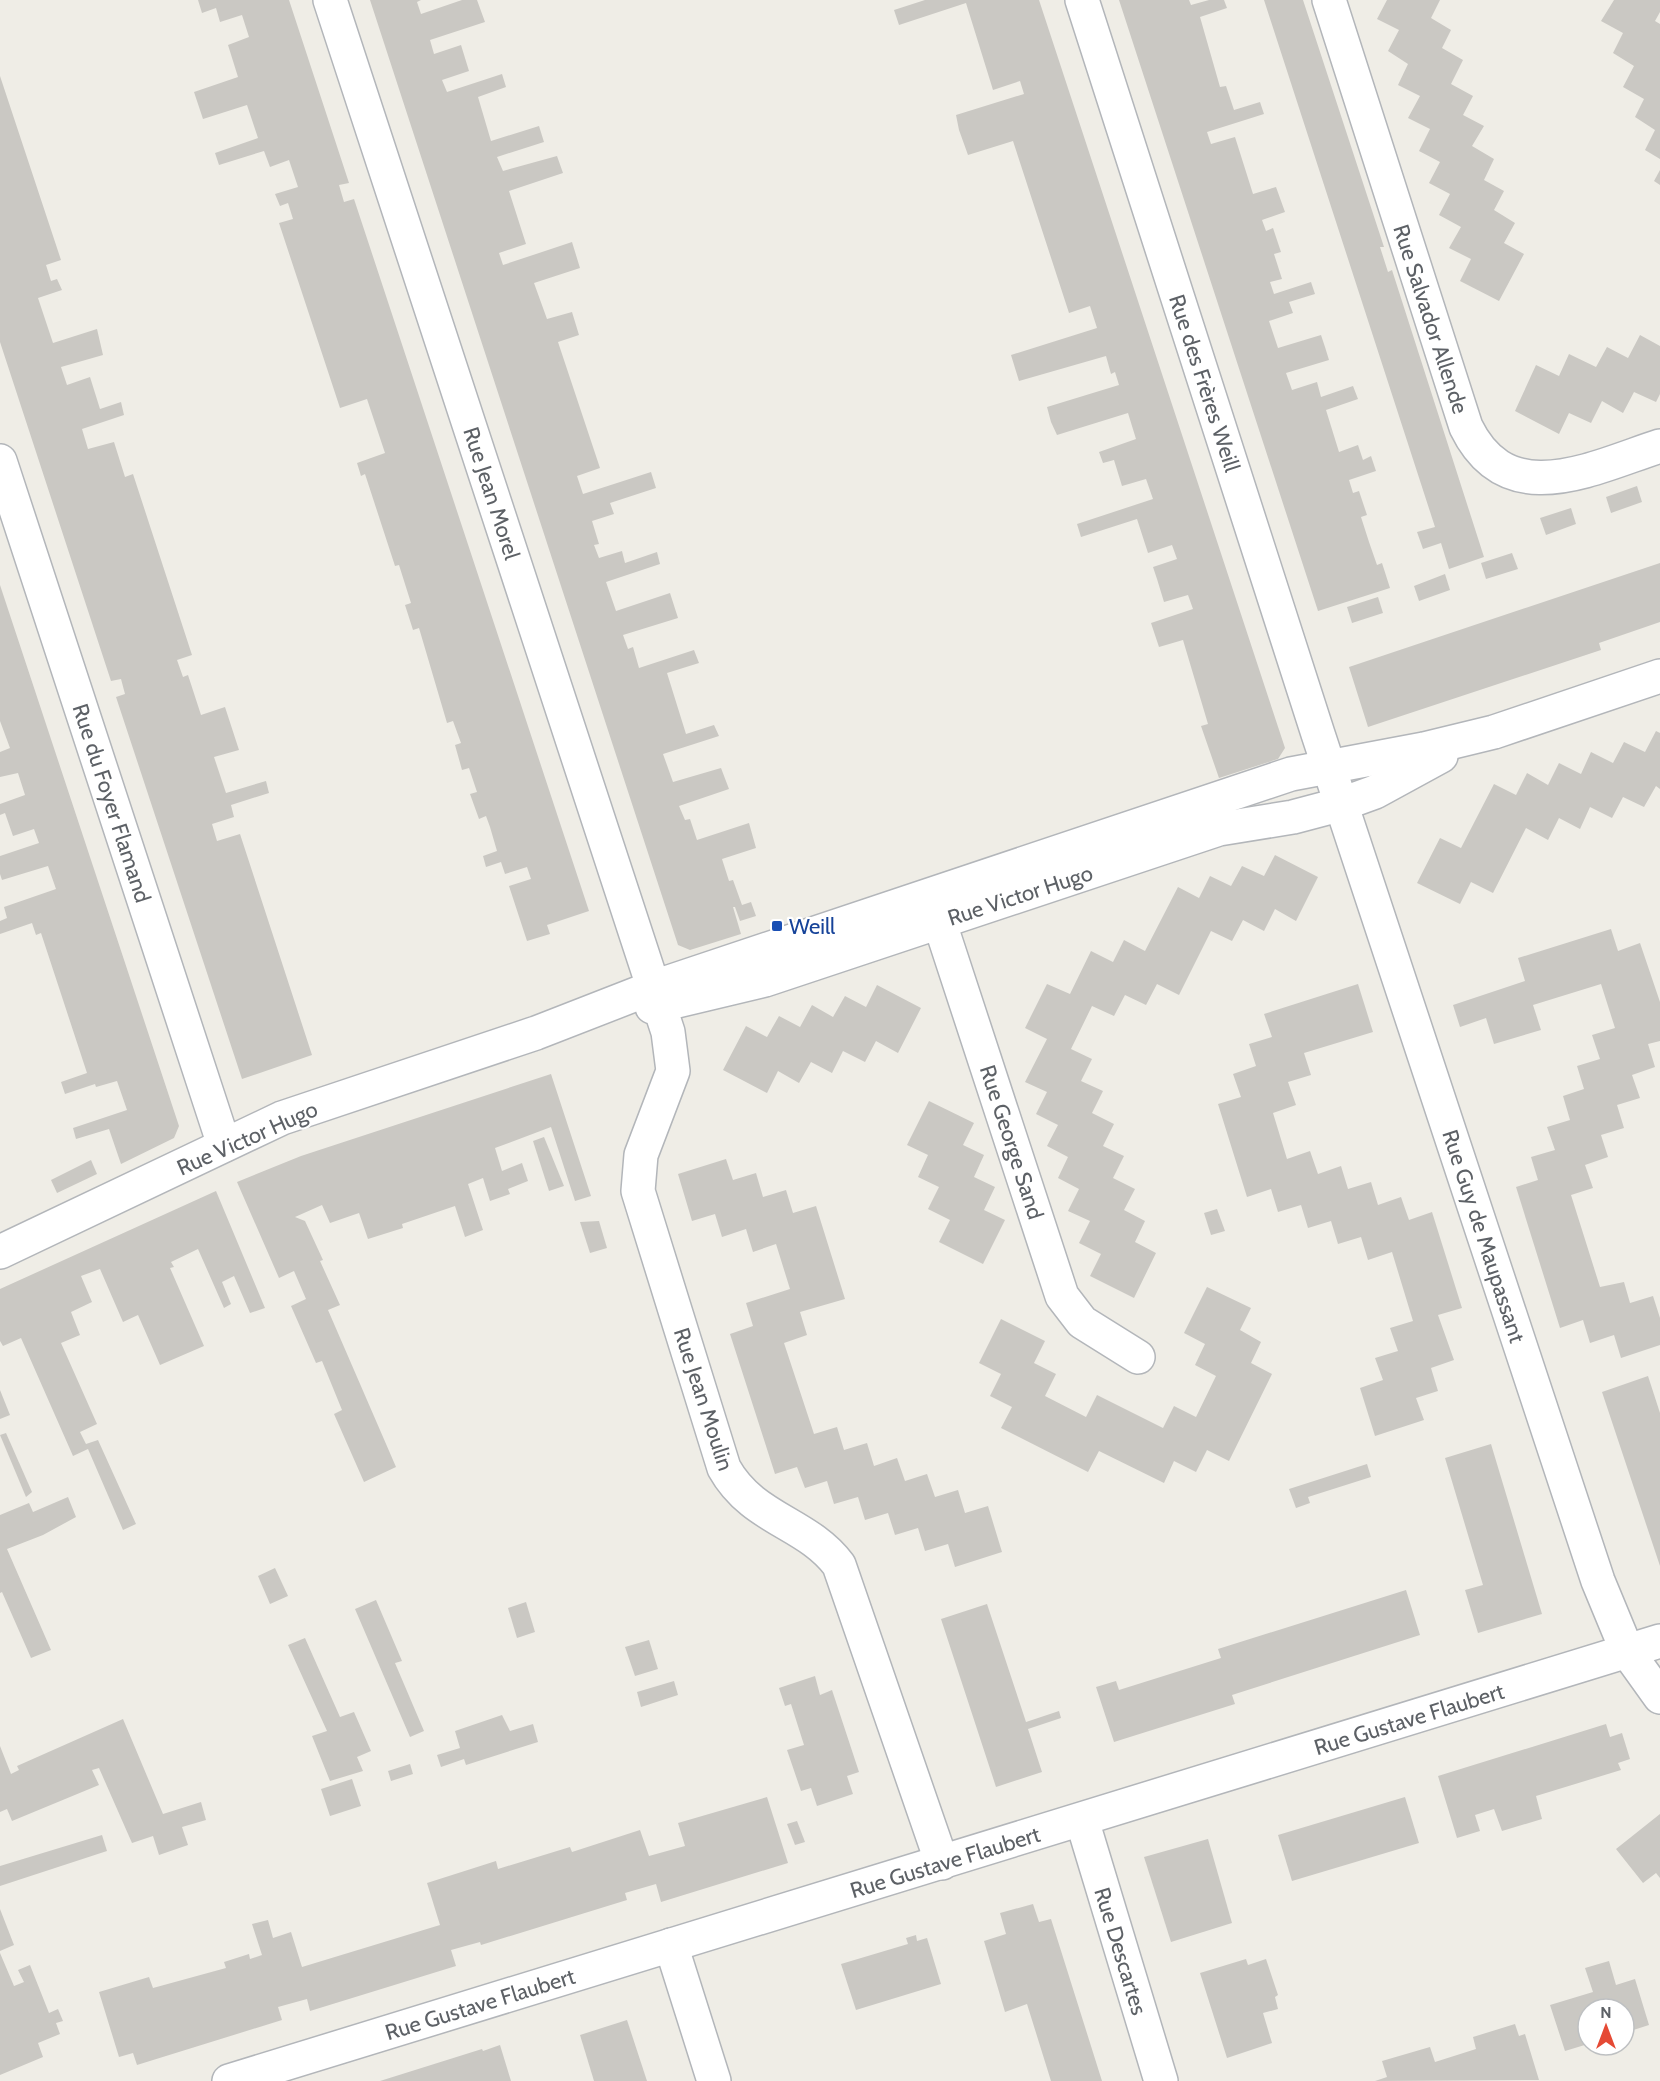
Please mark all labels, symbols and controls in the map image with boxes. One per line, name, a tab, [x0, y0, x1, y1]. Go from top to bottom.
street label: Rue Salvador Allende	[1387, 221, 1474, 417]
street label: Rue des Frères Weill	[1163, 291, 1246, 476]
street label: Rue Jean Morel	[457, 423, 526, 564]
street label: Rue du Foyer Flamand	[67, 700, 156, 906]
street label: Rue Victor Hugo	[944, 859, 1096, 932]
place label: Weill	[789, 913, 836, 940]
marker: Weill	[770, 919, 784, 933]
street label: Rue George Sand	[974, 1062, 1049, 1223]
street label: Rue Victor Hugo	[173, 1095, 322, 1181]
street label: Rue Guy de Maupassant	[1436, 1126, 1531, 1347]
street label: Rue Jean Moulin	[668, 1324, 739, 1474]
street label: Rue Gustave Flaubert	[1311, 1678, 1508, 1761]
street label: Rue Gustave Flaubert	[847, 1821, 1044, 1904]
street label: Rue Descartes	[1088, 1884, 1153, 2018]
street label: Rue Gustave Flaubert	[382, 1963, 579, 2046]
north arrow	[1576, 1997, 1636, 2057]
text: N	[1600, 2003, 1612, 2022]

